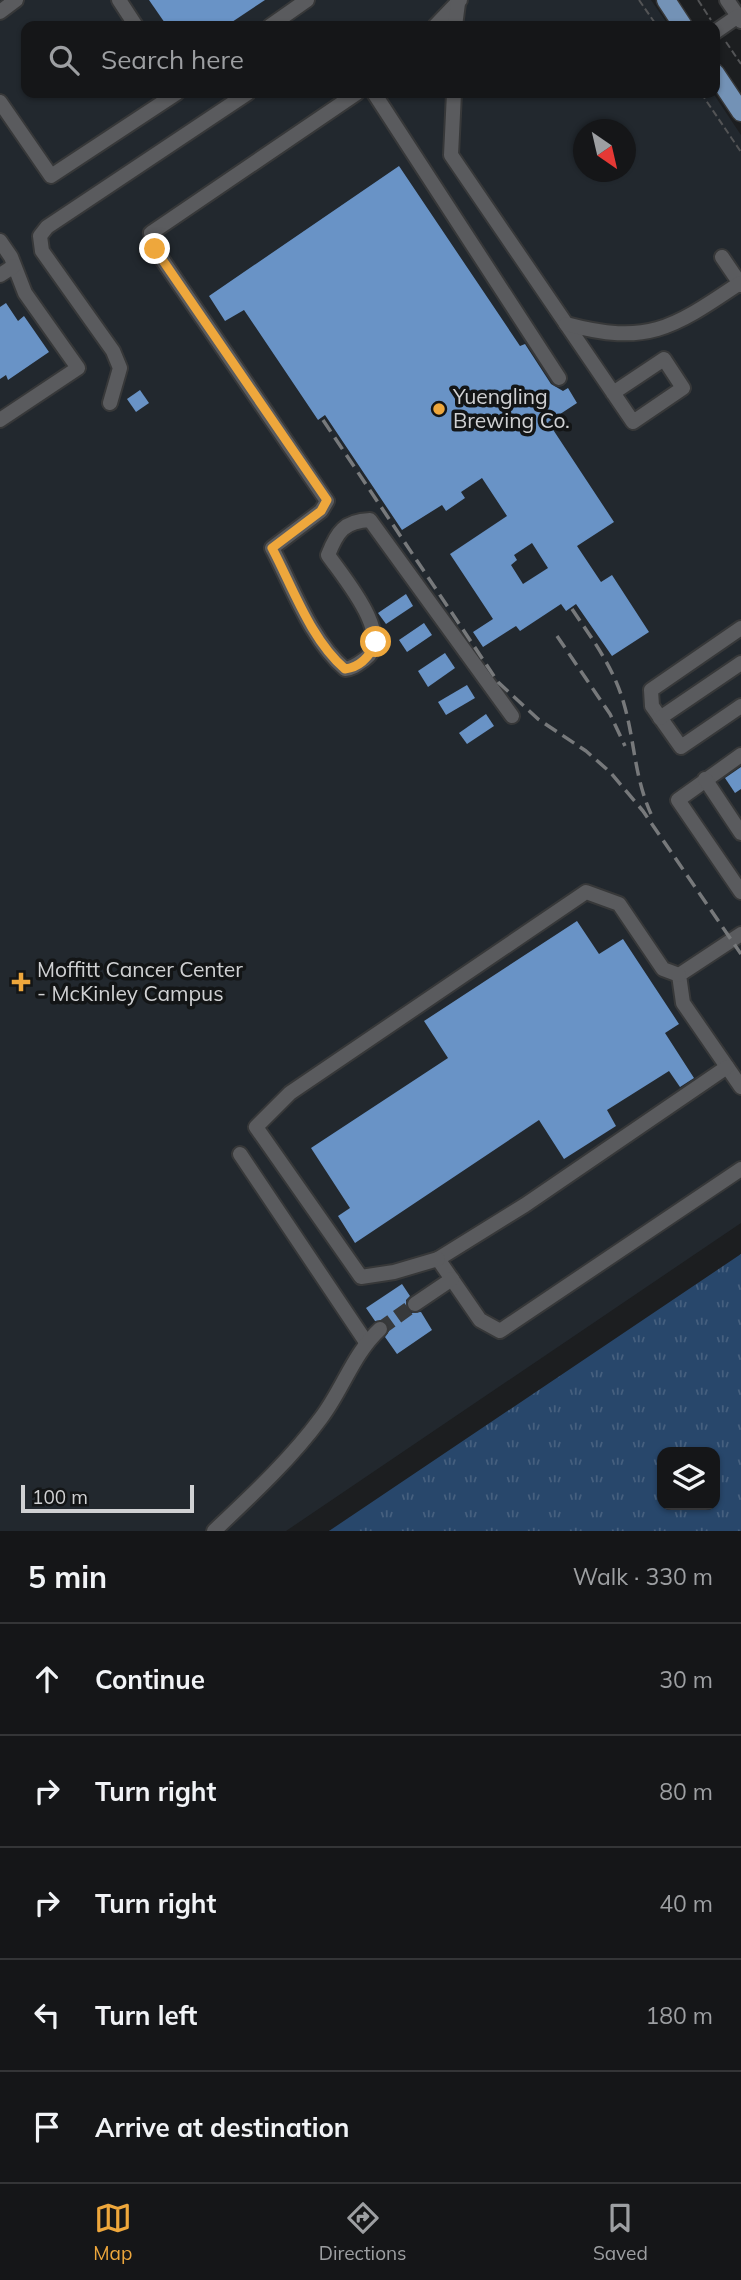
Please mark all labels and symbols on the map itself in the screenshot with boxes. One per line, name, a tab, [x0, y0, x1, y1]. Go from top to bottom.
north arrow	[573, 119, 636, 182]
route end	[139, 233, 170, 264]
place label: Yuengling Brewing Co.	[452, 383, 570, 433]
marker: Yuengling Brewing Co.	[431, 401, 447, 417]
route start	[360, 626, 391, 657]
place label: Moffitt Cancer Center - McKinley Campus	[37, 956, 243, 1006]
marker: Moffitt Cancer Center - McKinley Campus	[11, 972, 31, 992]
scale bar	[21, 1482, 194, 1514]

